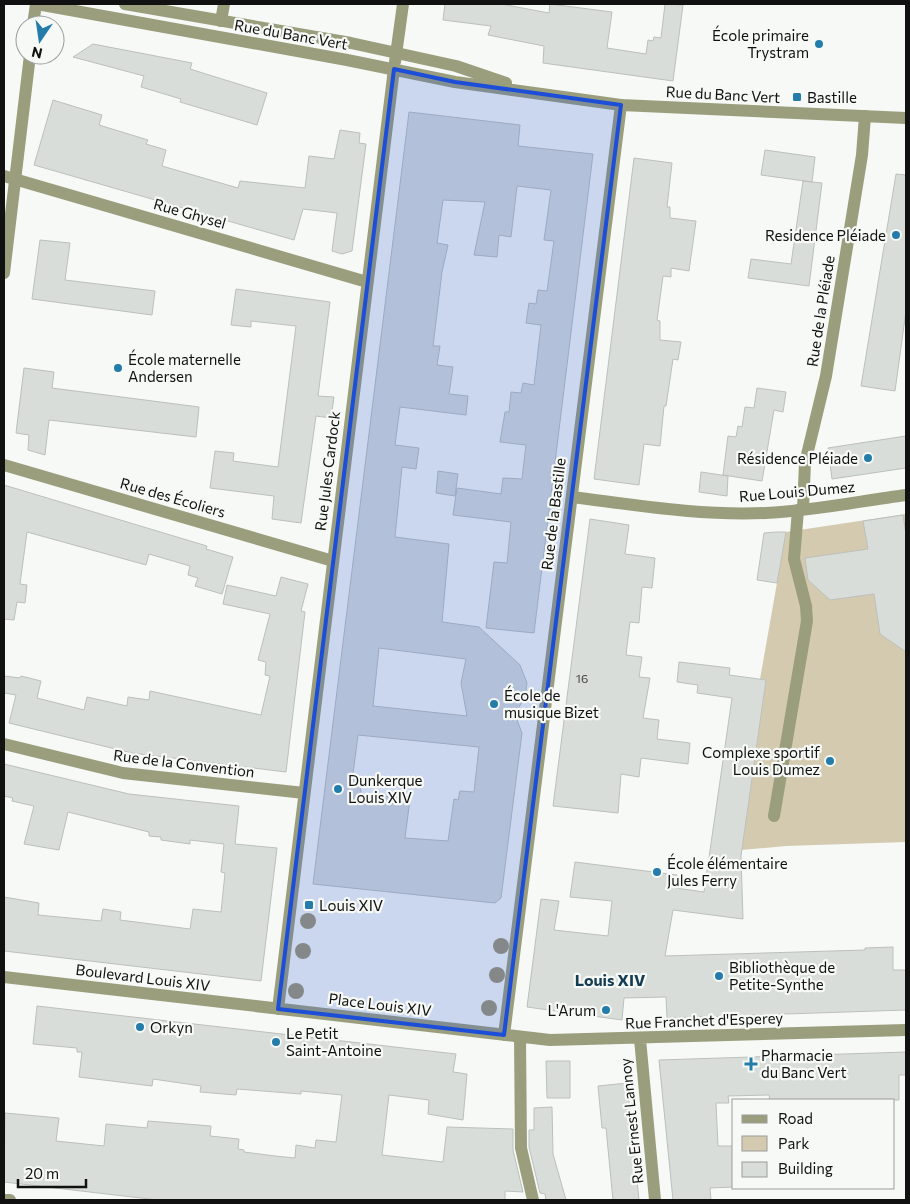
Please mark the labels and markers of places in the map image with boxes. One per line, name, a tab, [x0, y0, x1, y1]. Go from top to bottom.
place label: École primaire Trystram	[712, 25, 809, 61]
marker: École primaire Trystram	[813, 38, 825, 50]
place label: Bastille	[807, 88, 857, 106]
marker: Bastille	[791, 91, 803, 103]
place label: Residence Pléiade	[765, 226, 886, 244]
marker: Residence Pléiade	[890, 229, 902, 241]
place label: École maternelle Andersen	[128, 349, 241, 385]
marker: École maternelle Andersen	[112, 362, 124, 374]
place label: Résidence Pléiade	[737, 449, 858, 467]
marker: Résidence Pléiade	[862, 452, 874, 464]
place label: École de musique Bizet	[504, 685, 599, 721]
marker: École de musique Bizet	[488, 698, 500, 710]
place label: Complexe sportif Louis Dumez	[702, 743, 820, 778]
marker: Complexe sportif Louis Dumez	[824, 755, 836, 767]
place label: Dunkerque Louis XIV	[348, 771, 423, 806]
marker: Dunkerque Louis XIV	[332, 783, 344, 795]
place label: École élémentaire Jules Ferry	[667, 853, 788, 889]
marker: École élémentaire Jules Ferry	[651, 866, 663, 878]
place label: Louis XIV	[319, 896, 383, 914]
marker: Louis XIV	[303, 899, 315, 911]
place label: Bibliothèque de Petite-Synthe	[729, 958, 835, 993]
marker: Bibliothèque de Petite-Synthe	[713, 970, 725, 982]
place label: L'Arum	[547, 1001, 596, 1019]
marker: L'Arum	[600, 1004, 612, 1016]
place label: Orkyn	[150, 1018, 193, 1036]
marker: Orkyn	[134, 1021, 146, 1033]
place label: Le Petit Saint-Antoine	[286, 1024, 382, 1059]
marker: Le Petit Saint-Antoine	[270, 1036, 282, 1048]
place label: Pharmacie du Banc Vert	[761, 1046, 847, 1081]
marker: Pharmacie du Banc Vert	[745, 1058, 757, 1070]

